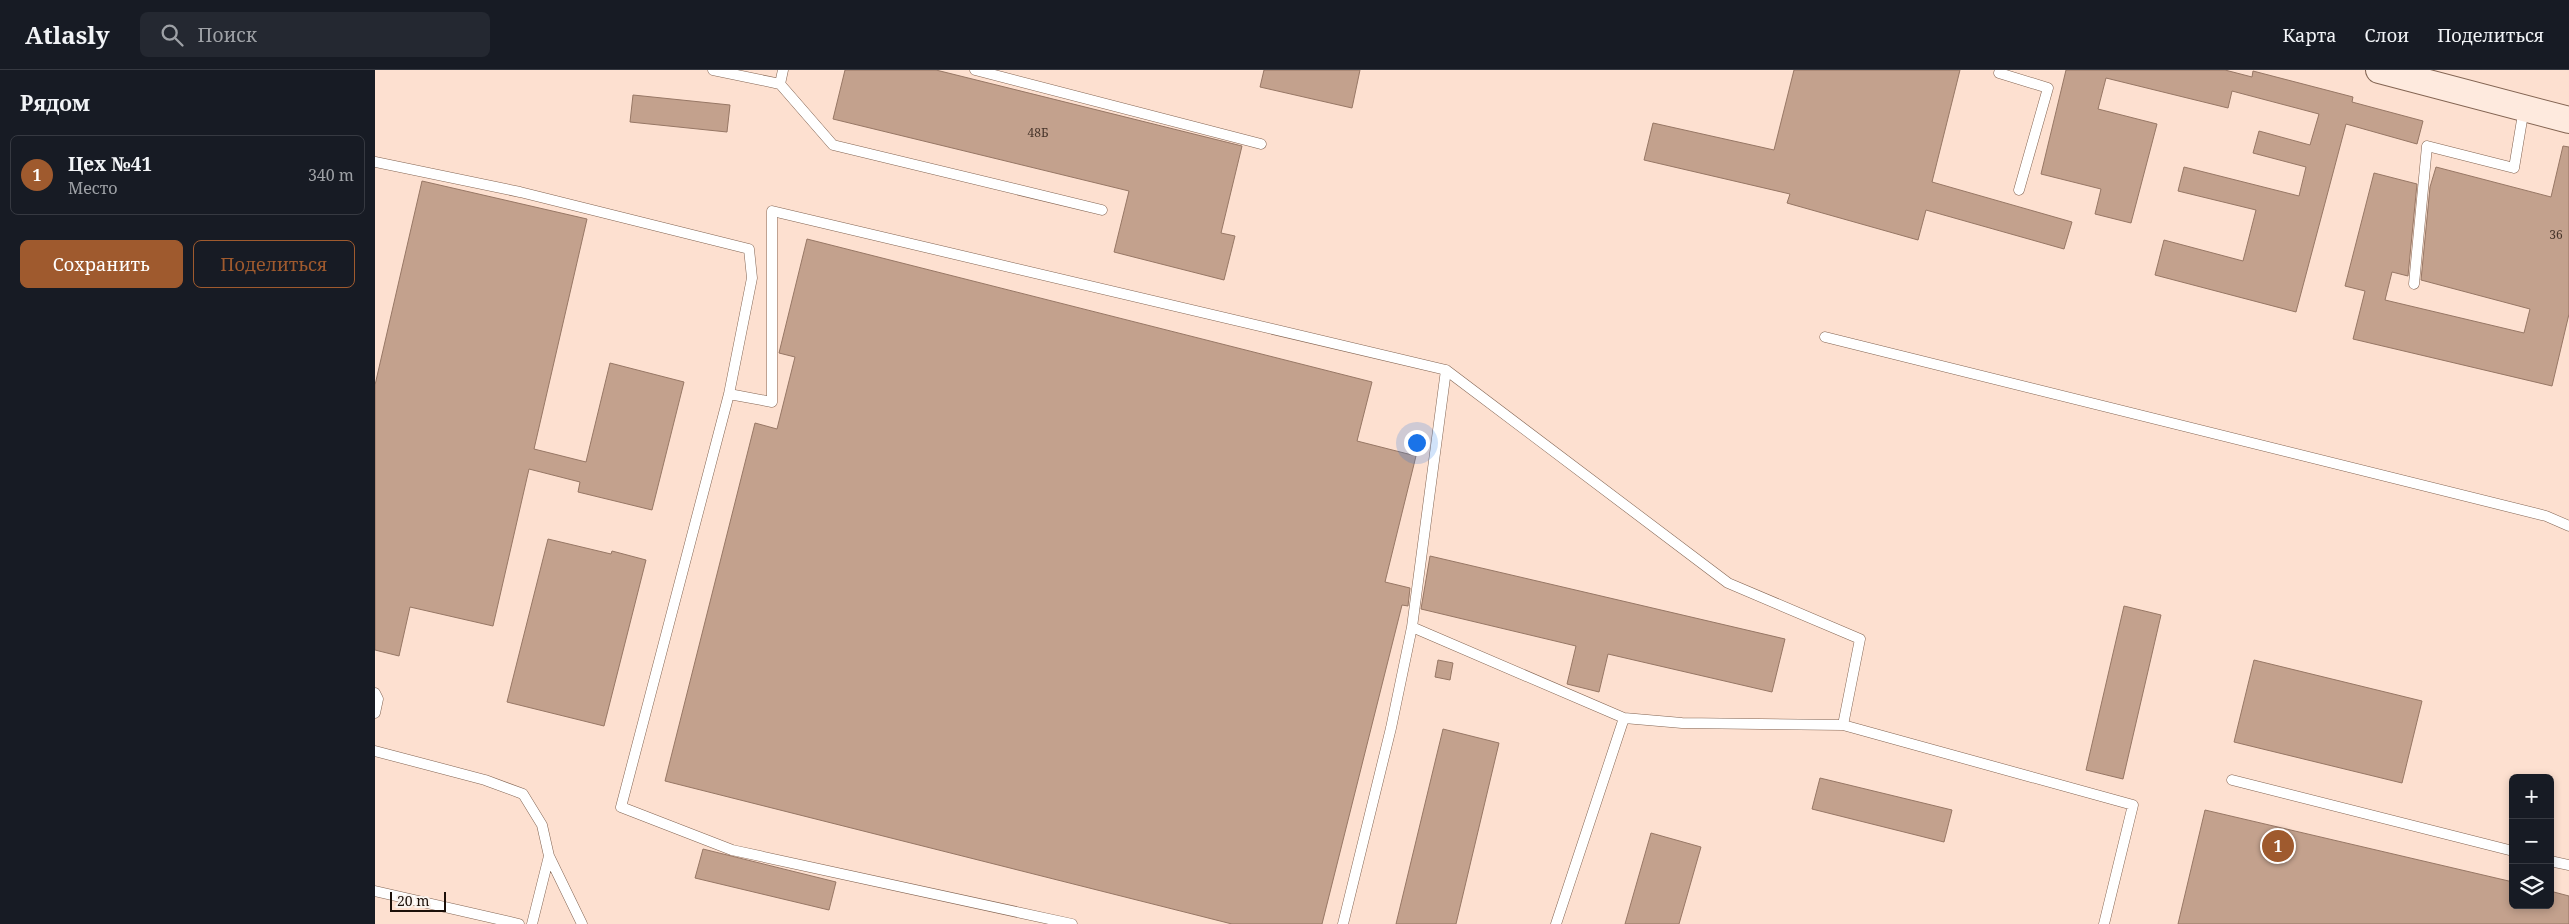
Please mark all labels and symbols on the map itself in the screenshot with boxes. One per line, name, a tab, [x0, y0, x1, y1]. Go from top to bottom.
house number: 48Б	[1028, 124, 1048, 141]
house number: 36	[2549, 226, 2563, 243]
your location	[1404, 430, 1430, 456]
pin: 1	[2262, 827, 2294, 865]
scale bar	[390, 889, 446, 912]

